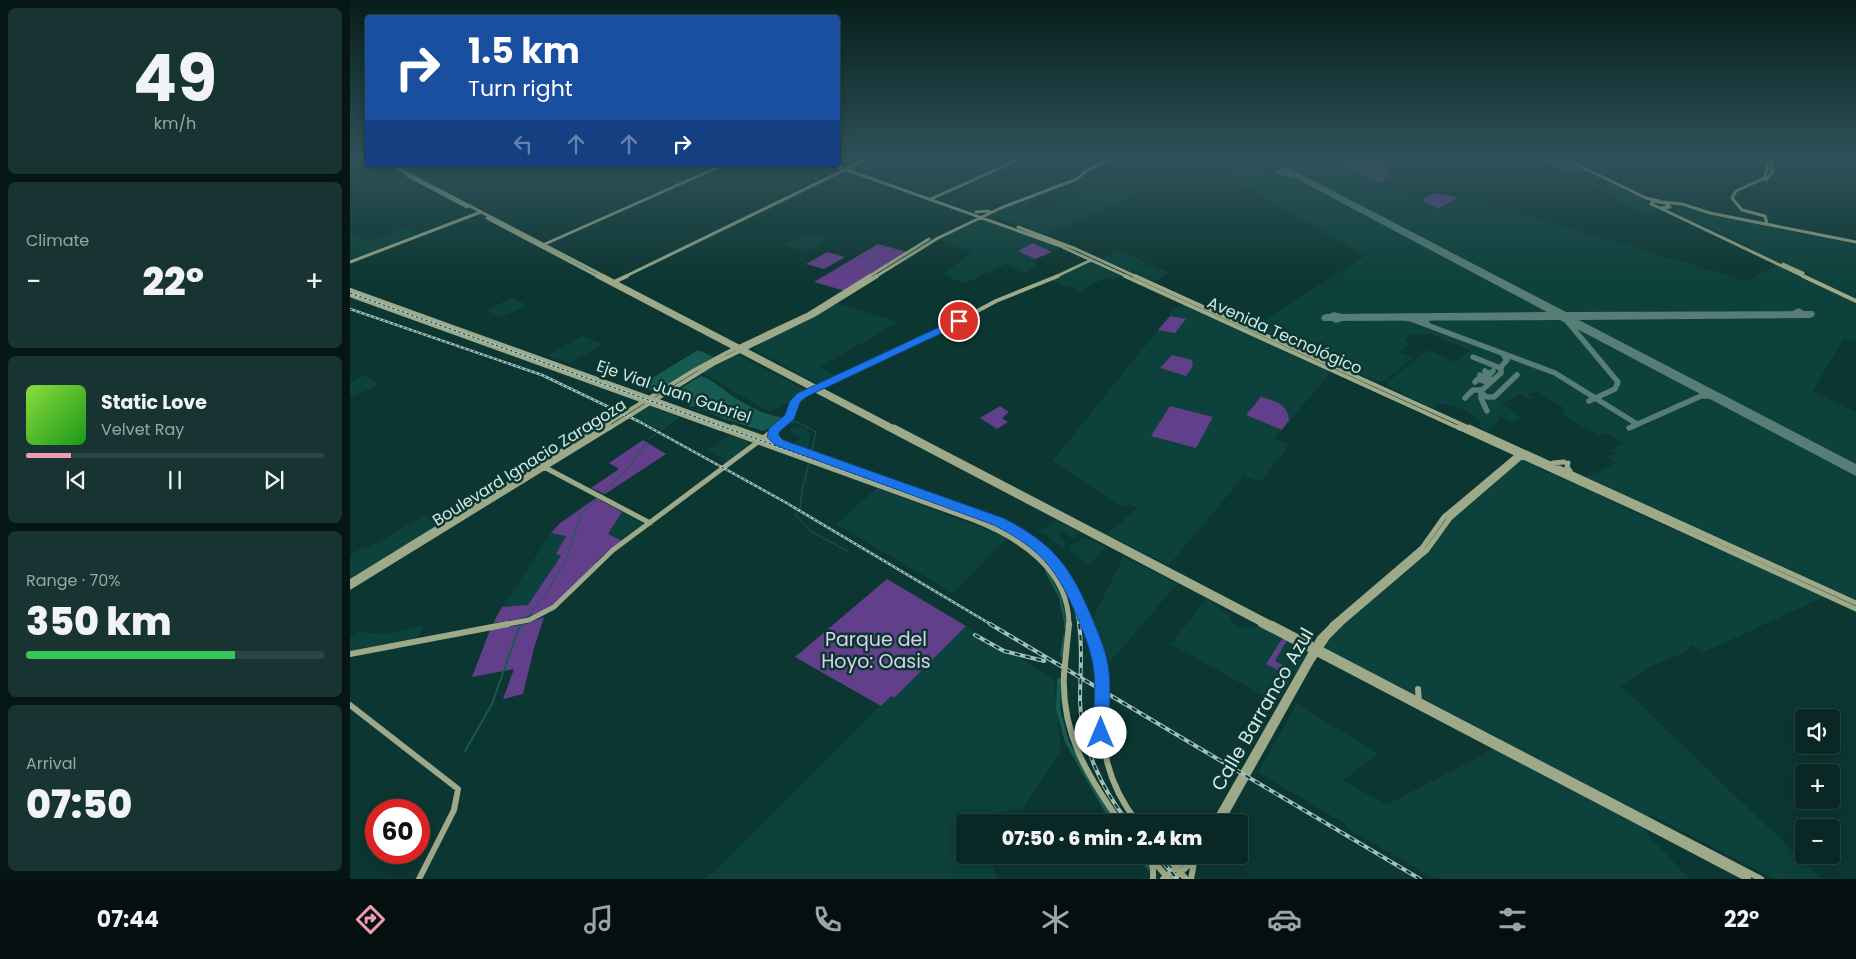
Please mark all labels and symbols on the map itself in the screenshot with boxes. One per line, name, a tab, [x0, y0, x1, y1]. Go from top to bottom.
street label: Avenida Tecnológico	[1204, 291, 1366, 380]
pin	[938, 300, 980, 342]
street label: Eje Vial Juan Gabriel	[593, 354, 754, 429]
street label: Boulevard Ignacio Zaragoza	[428, 393, 630, 532]
street label: Calle Barranco Azul	[1205, 623, 1320, 796]
park label: Parque del Hoyo: Oasis	[821, 626, 931, 675]
position arrow	[1074, 706, 1126, 758]
speed limit sign: 60	[365, 799, 430, 864]

